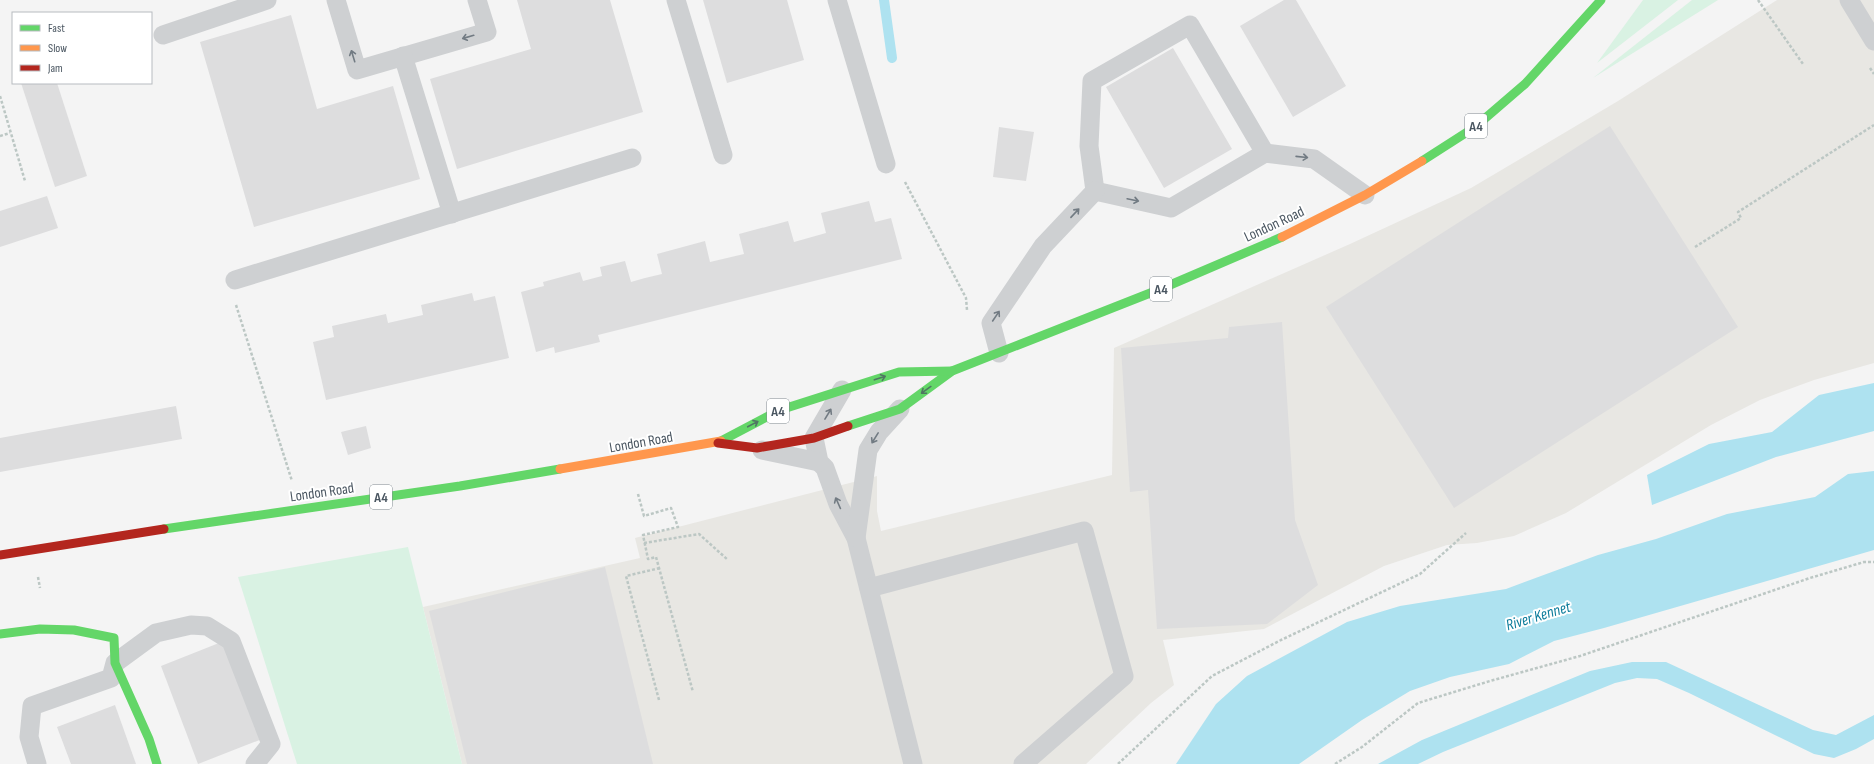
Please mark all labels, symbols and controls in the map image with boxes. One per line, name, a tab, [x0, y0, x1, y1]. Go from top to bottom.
legend	[12, 12, 152, 84]
text: Fast	[48, 21, 65, 36]
one-way arrow	[461, 34, 474, 41]
text: Slow	[48, 41, 67, 56]
one-way arrow	[349, 50, 356, 63]
text: Jam	[47, 61, 63, 76]
road number: A4	[1465, 114, 1487, 138]
one-way arrow	[1295, 154, 1308, 161]
one-way arrow	[1126, 196, 1139, 204]
street label: London Road	[1241, 202, 1307, 247]
one-way arrow	[1070, 208, 1080, 218]
road number: A4	[1150, 277, 1172, 301]
one-way arrow	[992, 311, 1000, 322]
one-way arrow	[873, 374, 885, 382]
one-way arrow	[921, 386, 932, 394]
road number: A4	[767, 399, 789, 423]
one-way arrow	[825, 408, 833, 420]
one-way arrow	[746, 420, 758, 428]
street label: London Road	[608, 428, 674, 457]
one-way arrow	[871, 432, 879, 443]
street label: London Road	[289, 479, 355, 506]
road number: A4	[370, 485, 392, 509]
one-way arrow	[834, 498, 842, 510]
water label: River Kennet	[1504, 597, 1574, 635]

